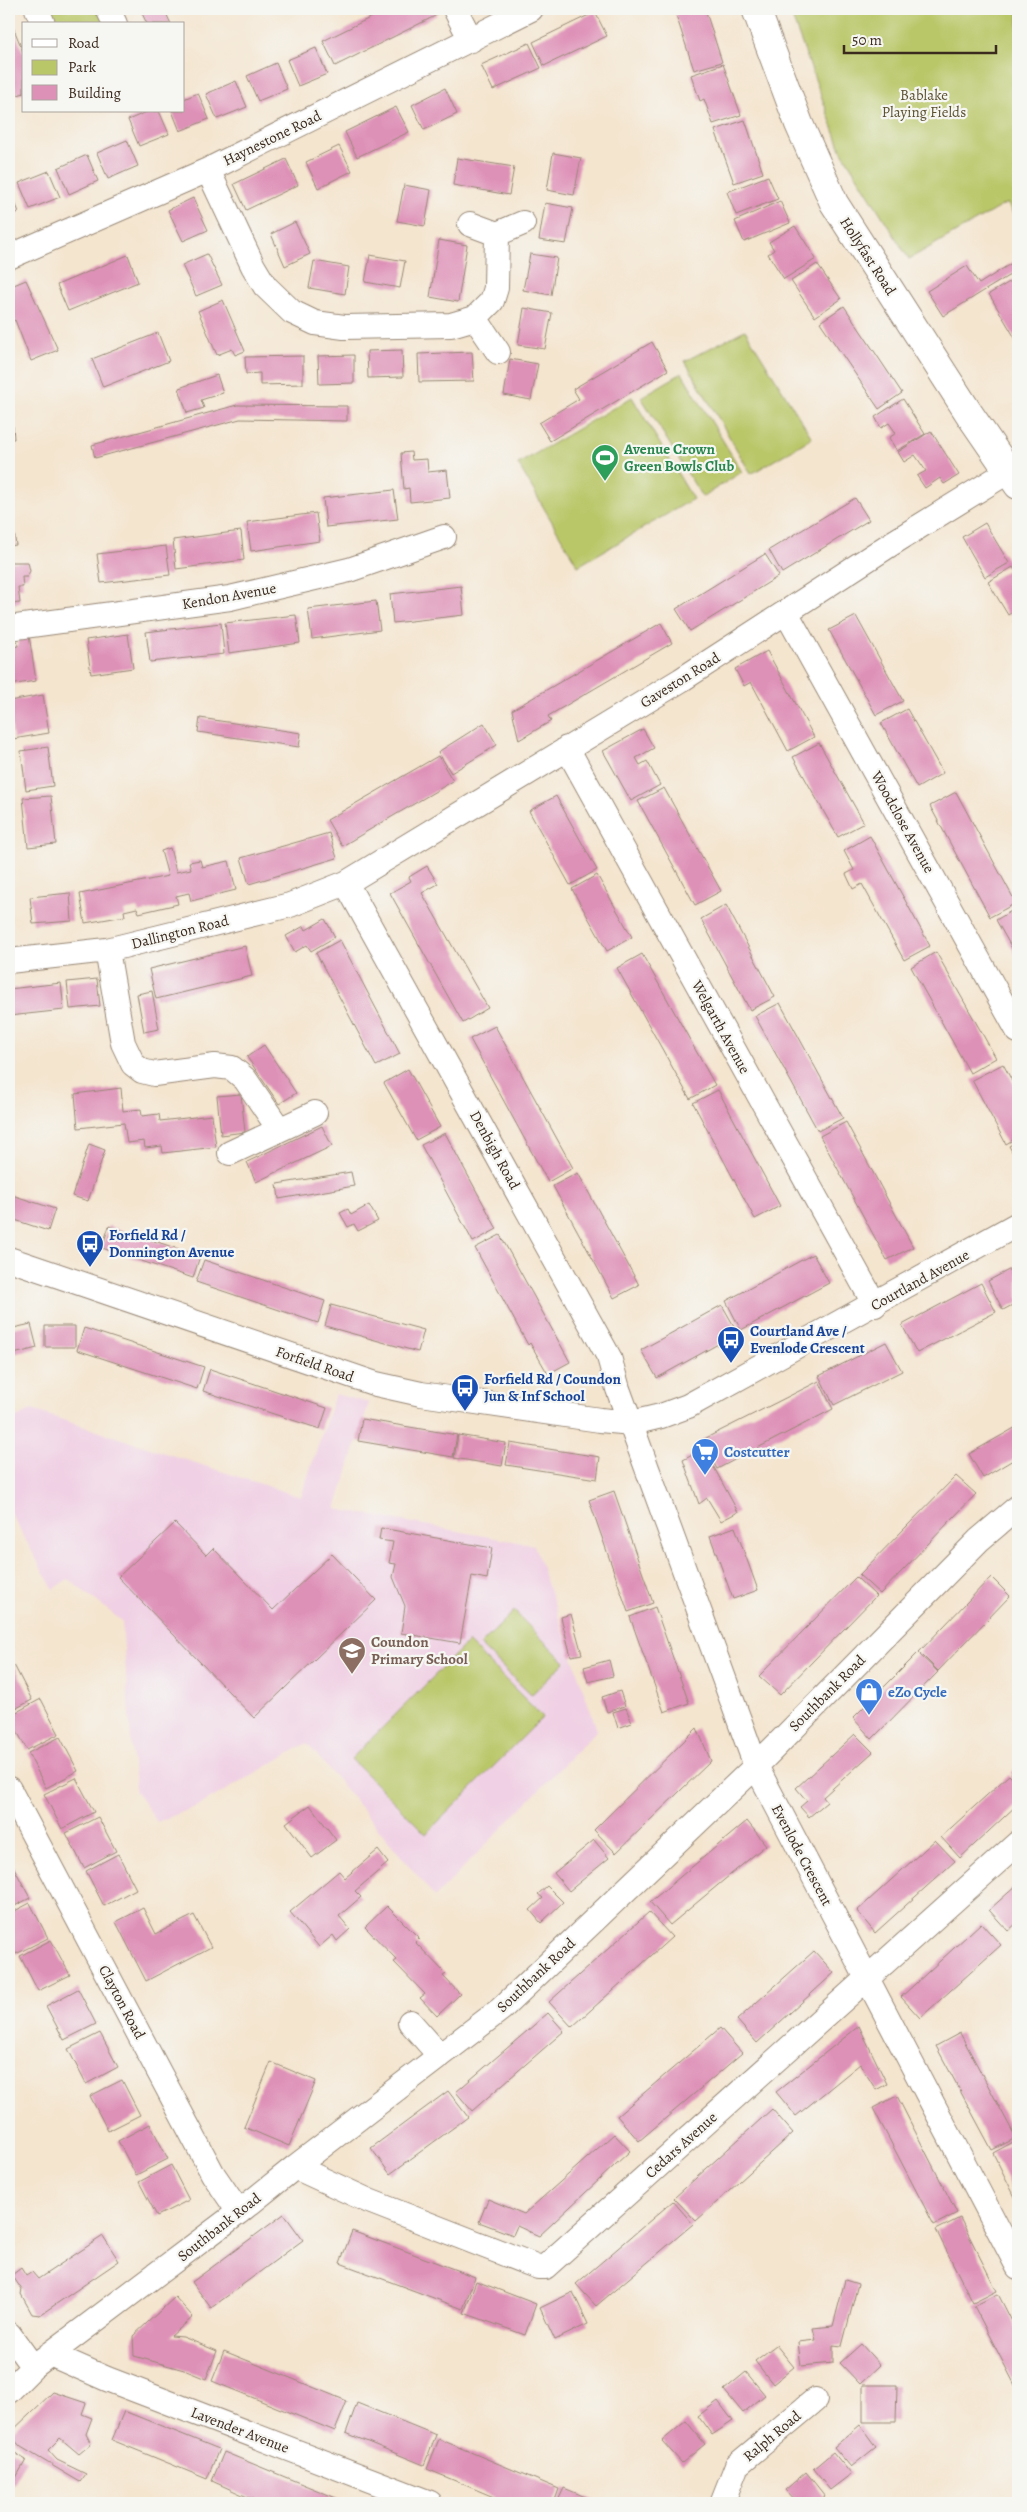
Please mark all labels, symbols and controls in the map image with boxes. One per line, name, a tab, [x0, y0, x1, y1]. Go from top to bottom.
legend	[22, 22, 185, 112]
scale bar	[844, 22, 997, 54]
text: 50 m	[852, 30, 882, 50]
text: Road	[68, 33, 100, 53]
text: Park	[68, 57, 97, 77]
text: Building	[68, 83, 121, 103]
park label: Bablake Playing Fields	[882, 85, 966, 122]
street label: Haynestone Road	[220, 105, 325, 170]
street label: Hollyfast Road	[835, 213, 901, 300]
place label: Avenue Crown Green Bowls Club	[623, 439, 734, 476]
sports icon: Avenue Crown Green Bowls Club	[590, 443, 620, 482]
street label: Kendon Avenue	[180, 578, 278, 614]
street label: Gaveston Road	[636, 647, 725, 712]
street label: Woodclose Avenue	[866, 767, 939, 877]
street label: Dallington Road	[129, 910, 232, 954]
street label: Welgarth Avenue	[687, 976, 755, 1078]
street label: Denbigh Road	[465, 1107, 525, 1194]
place label: Forfield Rd / Donnington Avenue	[109, 1225, 235, 1262]
bus stop icon: Forfield Rd / Donnington Avenue	[75, 1229, 105, 1268]
street label: Courtland Avenue	[867, 1244, 973, 1315]
place label: Courtland Ave / Evenlode Crescent	[750, 1321, 865, 1358]
bus stop icon: Courtland Ave / Evenlode Crescent	[716, 1325, 746, 1364]
street label: Forfield Road	[273, 1341, 358, 1387]
place label: Forfield Rd / Coundon Jun & Inf School	[484, 1369, 621, 1406]
bus stop icon: Forfield Rd / Coundon Jun & Inf School	[450, 1373, 480, 1412]
supermarket icon: Costcutter	[690, 1437, 720, 1476]
place label: Costcutter	[724, 1442, 790, 1462]
place label: Coundon Primary School	[371, 1632, 468, 1669]
school or university icon: Coundon Primary School	[337, 1636, 367, 1675]
street label: Southbank Road	[784, 1650, 870, 1736]
shop icon: eZo Cycle	[854, 1677, 884, 1716]
place label: eZo Cycle	[888, 1682, 947, 1702]
street label: Evenlode Crescent	[767, 1801, 837, 1909]
street label: Southbank Road	[492, 1933, 580, 2017]
street label: Clayton Road	[94, 1961, 150, 2043]
street label: Cedars Avenue	[641, 2107, 721, 2183]
street label: Southbank Road	[173, 2188, 266, 2266]
street label: Lavender Avenue	[188, 2402, 292, 2458]
street label: Ralph Road	[739, 2405, 806, 2466]

